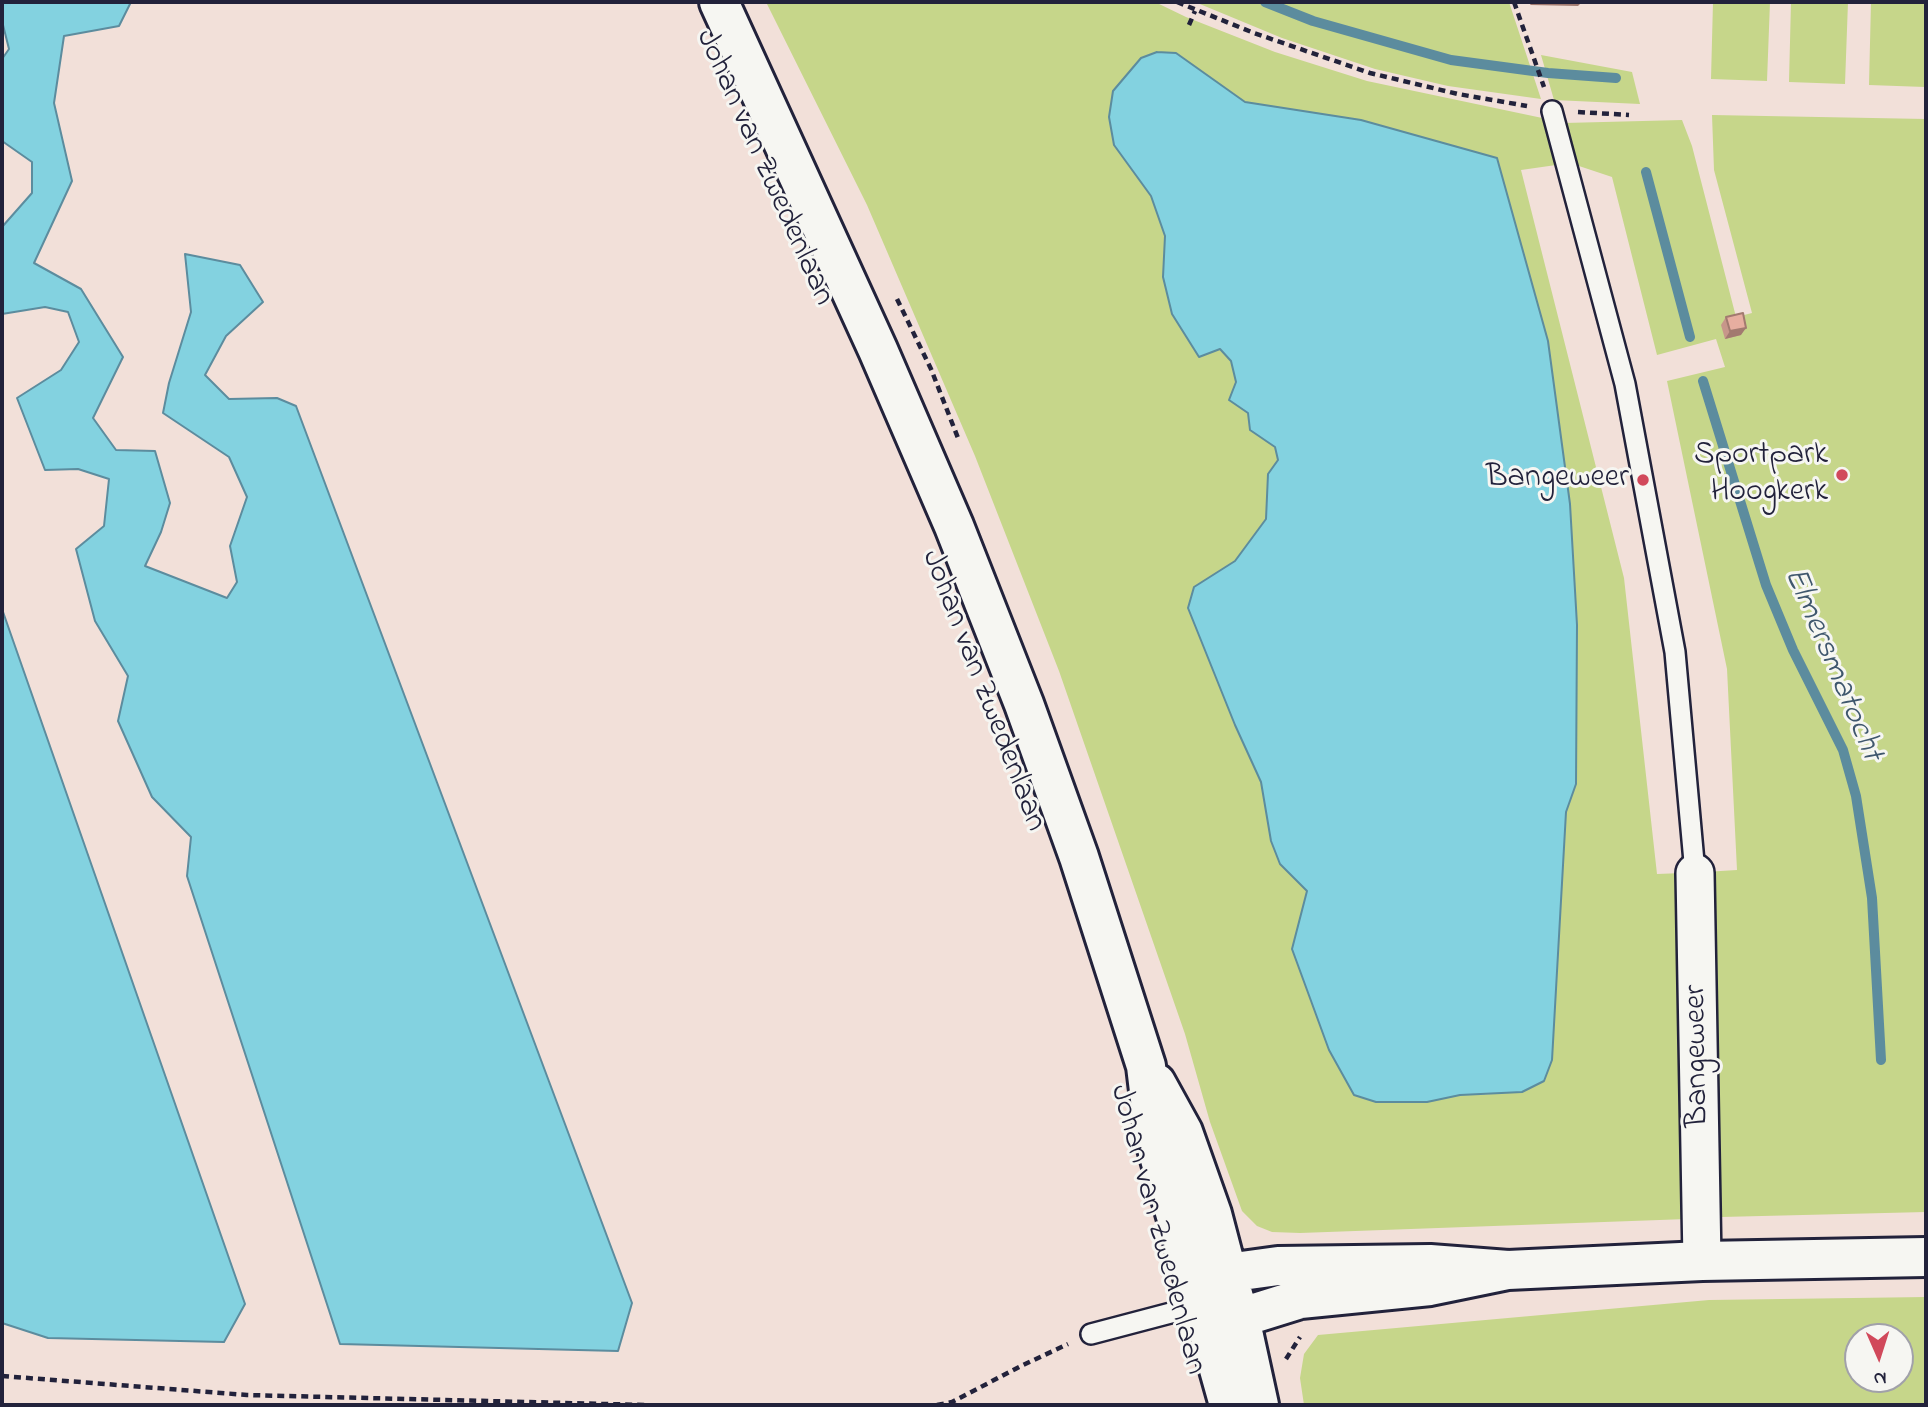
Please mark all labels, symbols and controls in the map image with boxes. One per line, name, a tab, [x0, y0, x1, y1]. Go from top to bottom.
street label: Johan van Zwedenlaan	[685, 24, 841, 312]
place label: Sportpark Hoogkerk	[1694, 438, 1828, 513]
place label: Bangeweer	[1486, 461, 1629, 499]
marker: Sportpark Hoogkerk	[1834, 467, 1850, 483]
marker: Bangeweer	[1635, 472, 1651, 488]
street label: Johan van Zwedenlaan	[911, 545, 1053, 837]
water label: Elmersmatocht	[1773, 562, 1889, 768]
street label: Bangeweer	[1679, 984, 1719, 1128]
street label: Johan van Zwedenlaan	[1099, 1081, 1213, 1379]
north arrow	[1844, 1323, 1914, 1393]
text: N	[1873, 1364, 1887, 1391]

